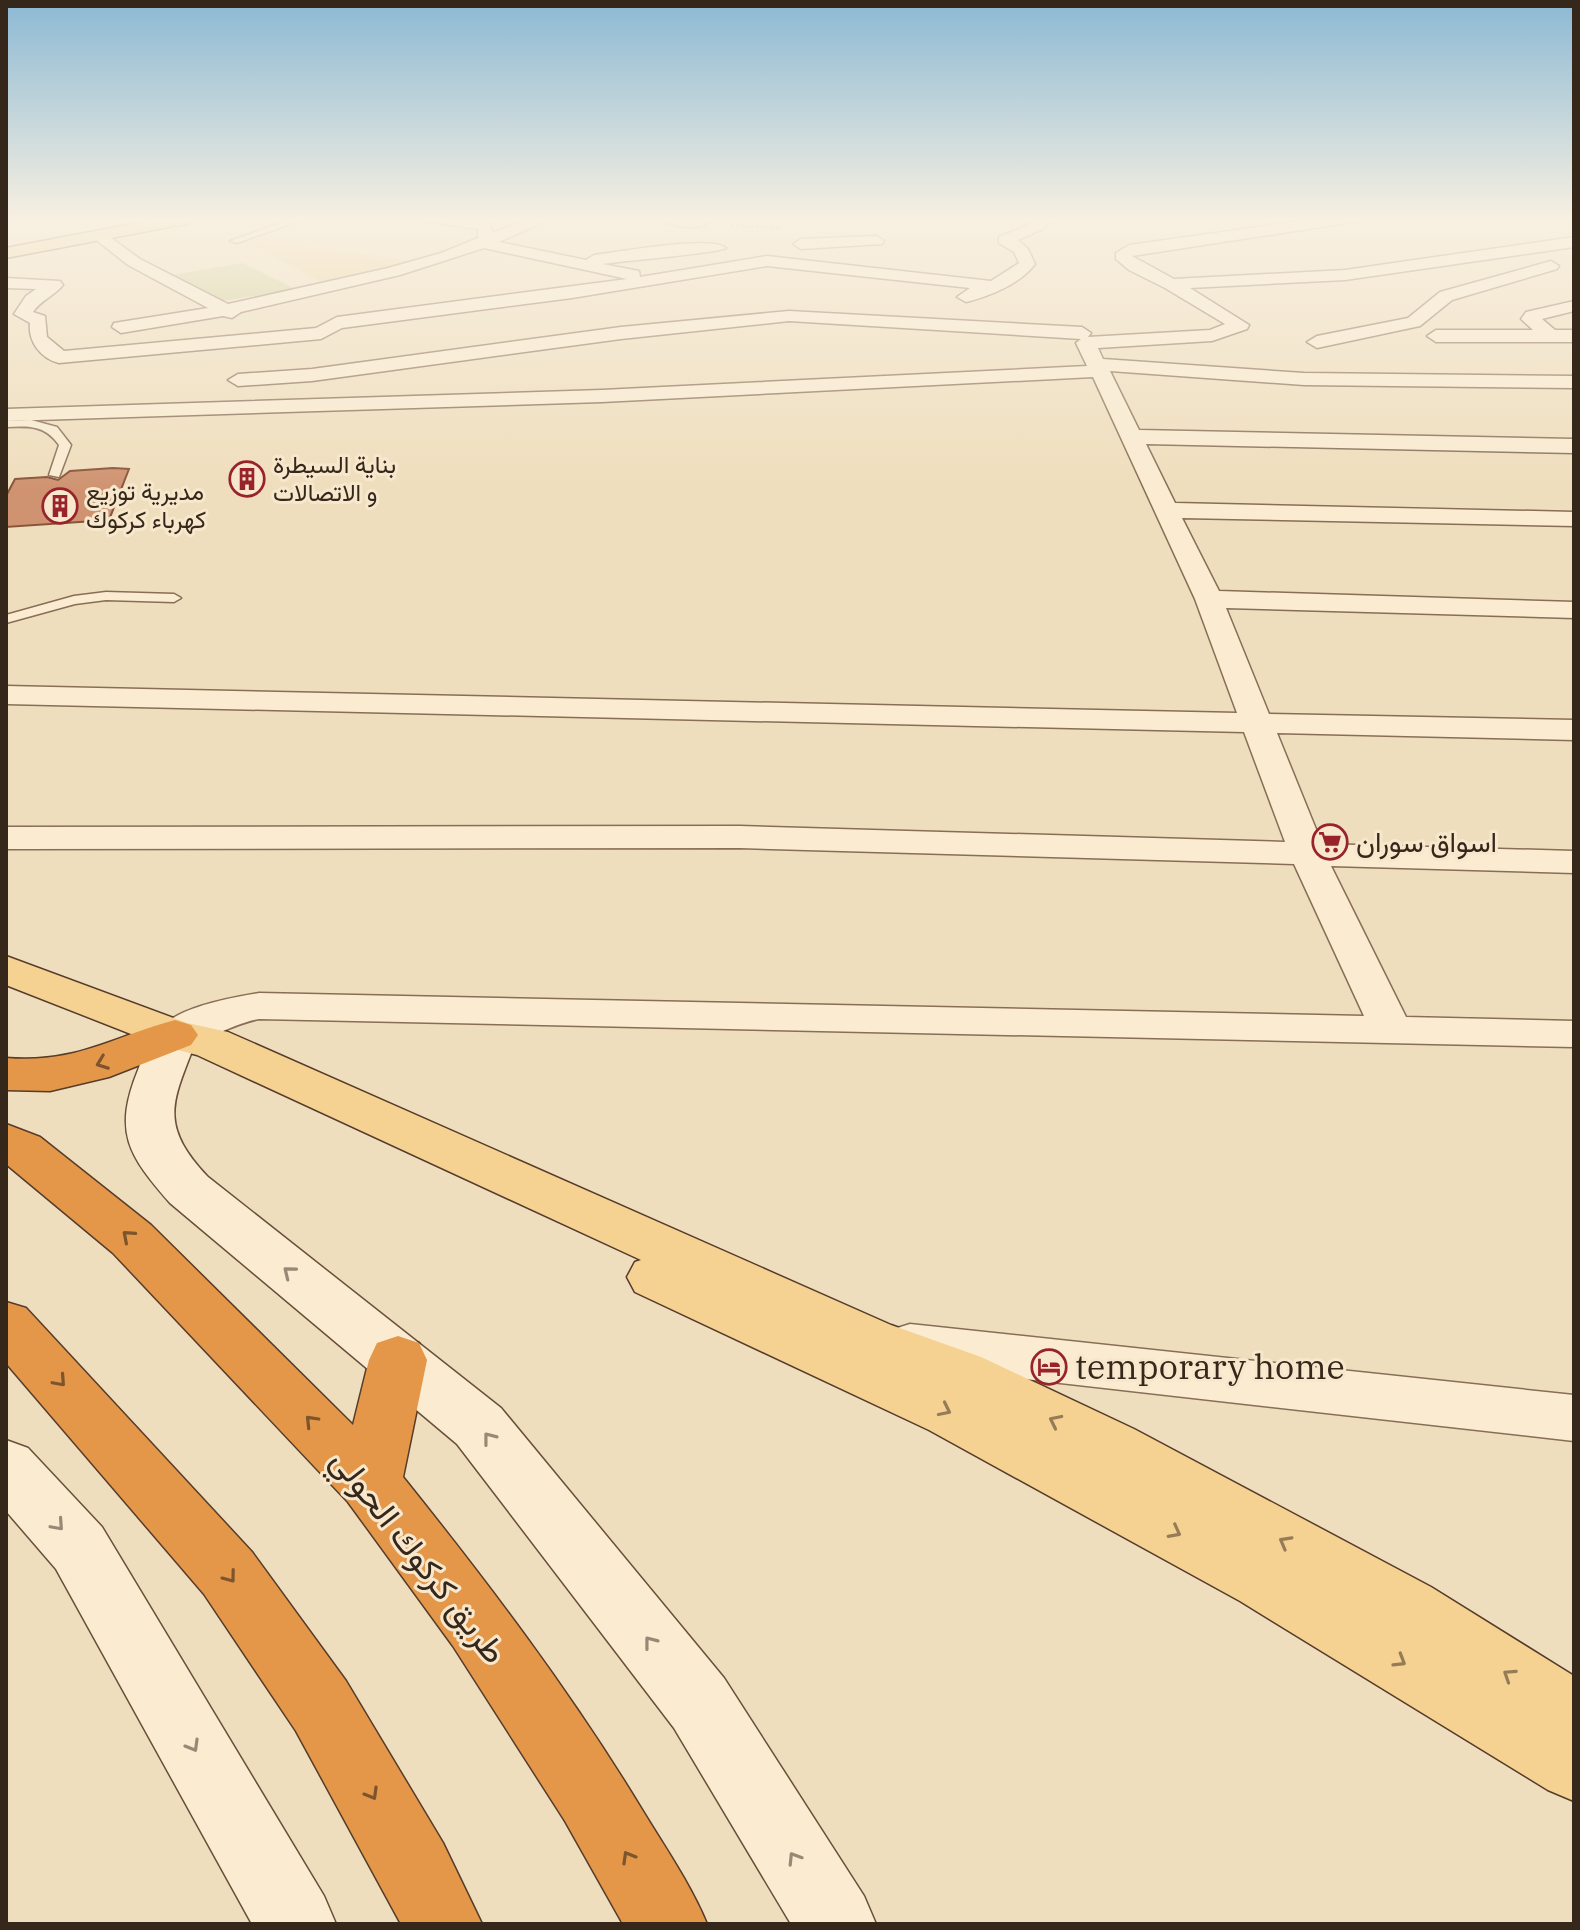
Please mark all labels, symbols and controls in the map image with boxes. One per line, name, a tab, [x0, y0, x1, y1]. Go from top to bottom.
place label: بناية السيطرة و الاتصالات	[273, 448, 396, 508]
building icon: بناية السيطرة و الاتصالات	[228, 460, 266, 498]
place label: مديرية توزيع كهرباء كركوك	[86, 475, 206, 535]
building icon: مديرية توزيع كهرباء كركوك	[41, 487, 79, 525]
supermarket icon: اسواق سوران	[1311, 823, 1349, 861]
place label: اسواق سوران	[1356, 823, 1497, 860]
one-way arrow	[96, 1053, 110, 1070]
one-way arrow	[122, 1232, 137, 1246]
one-way arrow	[284, 1267, 298, 1282]
place label: temporary home	[1075, 1344, 1345, 1388]
hotel icon: temporary home	[1030, 1348, 1068, 1386]
one-way arrow	[50, 1371, 64, 1386]
one-way arrow	[937, 1400, 951, 1416]
one-way arrow	[1049, 1415, 1064, 1431]
one-way arrow	[305, 1416, 320, 1430]
one-way arrow	[484, 1432, 498, 1447]
street label: طريق كركوك الحولي	[317, 1439, 517, 1676]
one-way arrow	[49, 1516, 64, 1530]
one-way arrow	[1166, 1522, 1181, 1537]
one-way arrow	[1280, 1536, 1294, 1552]
one-way arrow	[220, 1568, 234, 1583]
one-way arrow	[646, 1636, 660, 1651]
one-way arrow	[1391, 1651, 1406, 1667]
one-way arrow	[1503, 1670, 1517, 1685]
one-way arrow	[183, 1737, 199, 1752]
one-way arrow	[362, 1785, 378, 1800]
one-way arrow	[622, 1851, 638, 1866]
one-way arrow	[789, 1852, 804, 1867]

